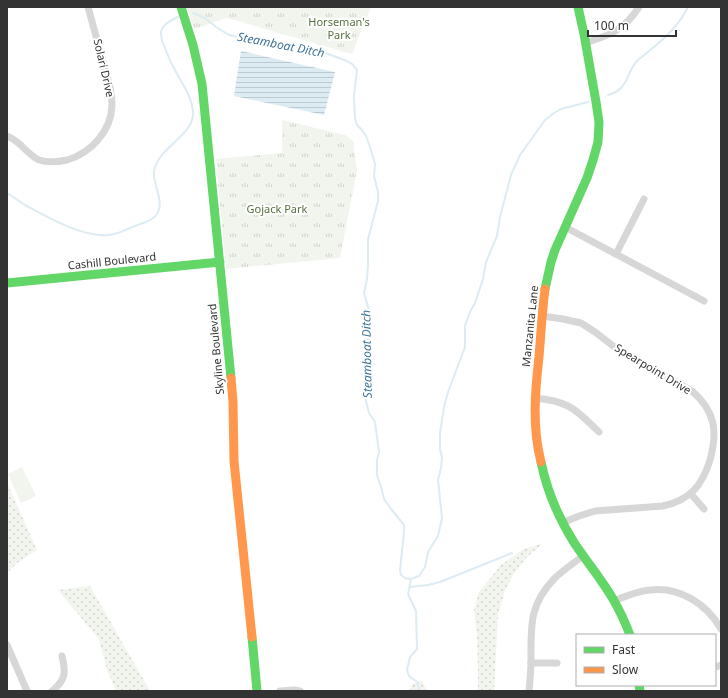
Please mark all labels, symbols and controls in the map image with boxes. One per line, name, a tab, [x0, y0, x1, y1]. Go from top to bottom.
scale bar	[588, 12, 676, 38]
park label: Horseman's Park	[308, 14, 370, 42]
text: 100 m	[594, 17, 629, 34]
water label: Steamboat Ditch	[236, 28, 326, 61]
street label: Solari Drive	[91, 37, 118, 98]
park label: Gojack Park	[247, 201, 308, 216]
street label: Cashill Boulevard	[67, 248, 157, 273]
street label: Manzanita Lane	[518, 284, 541, 367]
street label: Skyline Boulevard	[204, 303, 227, 395]
water label: Steamboat Ditch	[357, 310, 376, 398]
street label: Spearpoint Drive	[612, 340, 694, 397]
legend	[576, 634, 716, 686]
text: Fast	[612, 641, 636, 658]
text: Slow	[612, 661, 639, 678]

